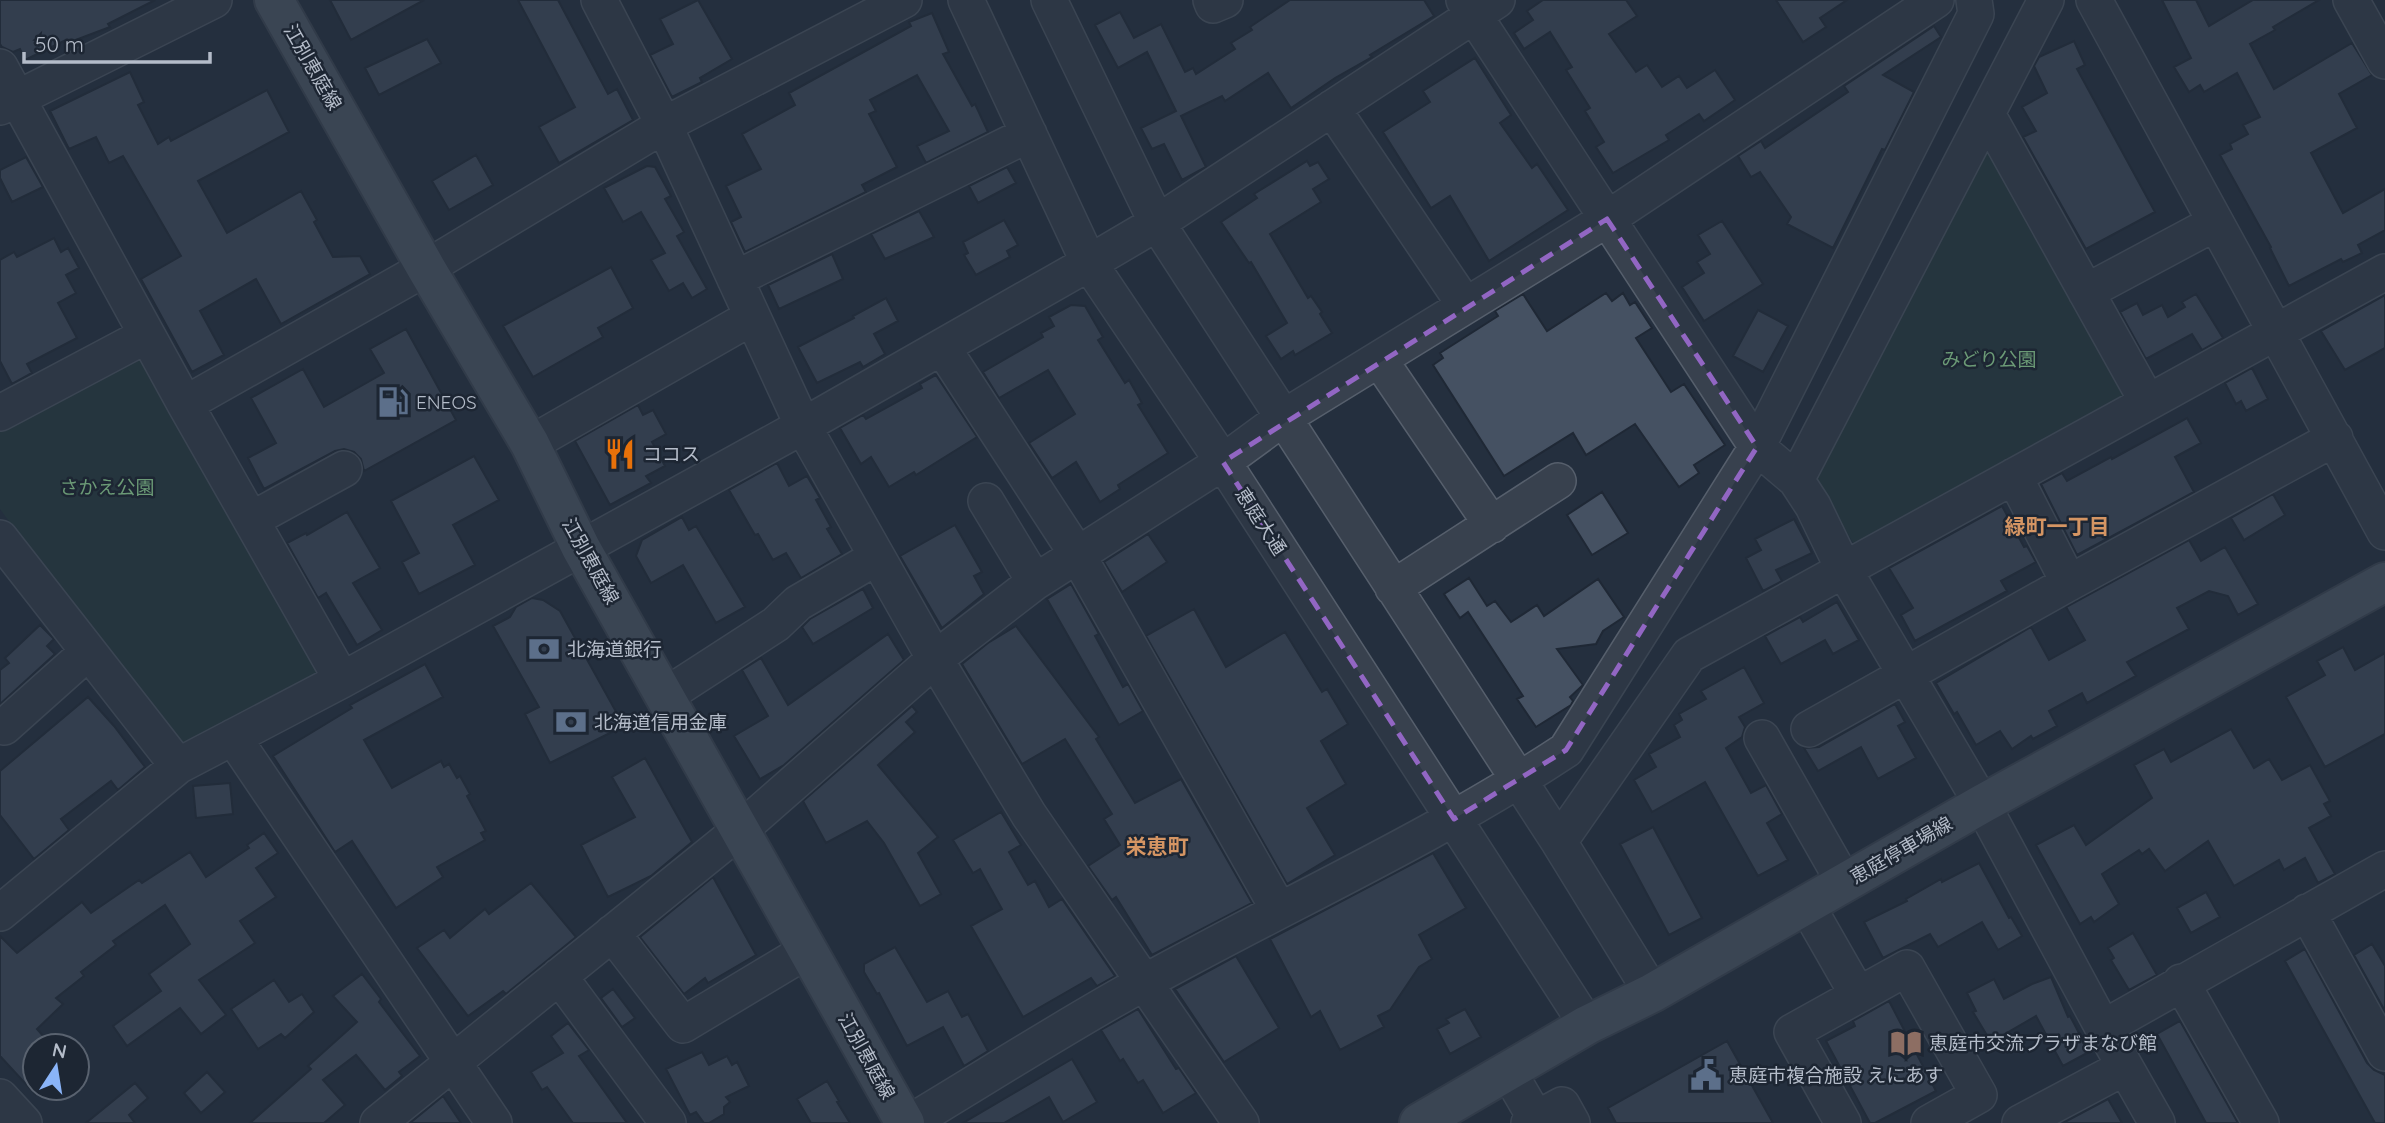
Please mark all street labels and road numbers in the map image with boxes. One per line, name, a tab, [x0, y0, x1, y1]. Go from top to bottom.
street label: 江別恵庭線	[279, 20, 347, 114]
street label: 恵庭大通	[1230, 483, 1292, 559]
street label: 江別恵庭線	[557, 514, 625, 608]
street label: 恵庭停車場線	[1846, 811, 1956, 889]
street label: 江別恵庭線	[833, 1009, 901, 1103]

